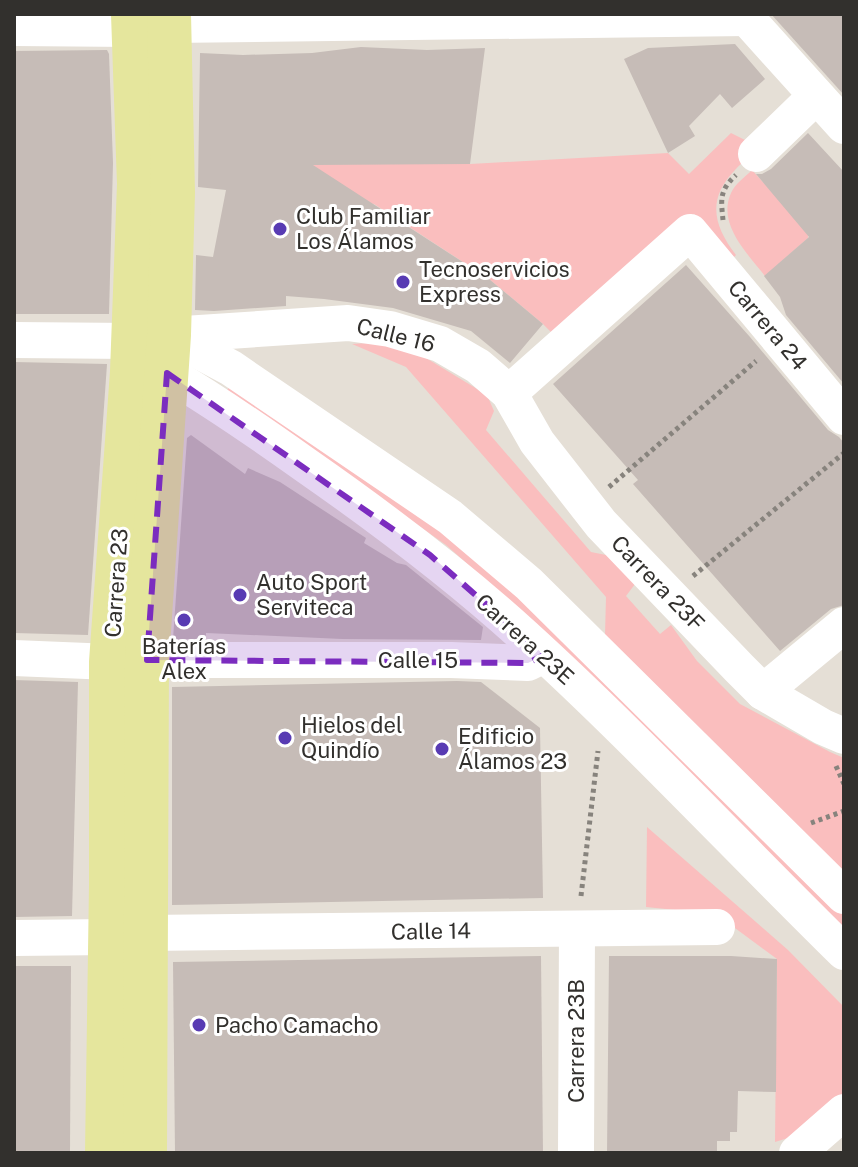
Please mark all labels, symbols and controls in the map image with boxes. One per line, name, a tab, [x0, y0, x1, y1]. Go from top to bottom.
place label: Club Familiar Los Álamos	[296, 203, 431, 254]
marker: Club Familiar Los Álamos	[271, 220, 289, 238]
place label: Tecnoservicios Express	[419, 256, 570, 307]
marker: Tecnoservicios Express	[394, 273, 412, 291]
street label: Carrera 24	[723, 275, 813, 375]
street label: Calle 16	[354, 313, 438, 357]
street label: Carrera 23	[99, 528, 133, 638]
street label: Carrera 23F	[606, 530, 710, 636]
place label: Auto Sport Serviteca	[256, 569, 367, 620]
marker: Auto Sport Serviteca	[231, 586, 249, 604]
street label: Carrera 23E	[471, 588, 579, 690]
marker: Baterías Alex	[175, 611, 193, 629]
place label: Baterías Alex	[142, 633, 226, 684]
street label: Calle 15	[378, 647, 458, 673]
place label: Hielos del Quindío	[301, 712, 403, 763]
place label: Edificio Álamos 23	[458, 723, 567, 774]
marker: Hielos del Quindío	[276, 729, 294, 747]
marker: Edificio Álamos 23	[433, 740, 451, 758]
street label: Calle 14	[391, 917, 471, 945]
street label: Carrera 23B	[563, 979, 589, 1103]
place label: Pacho Camacho	[215, 1012, 378, 1038]
marker: Pacho Camacho	[190, 1016, 208, 1034]

